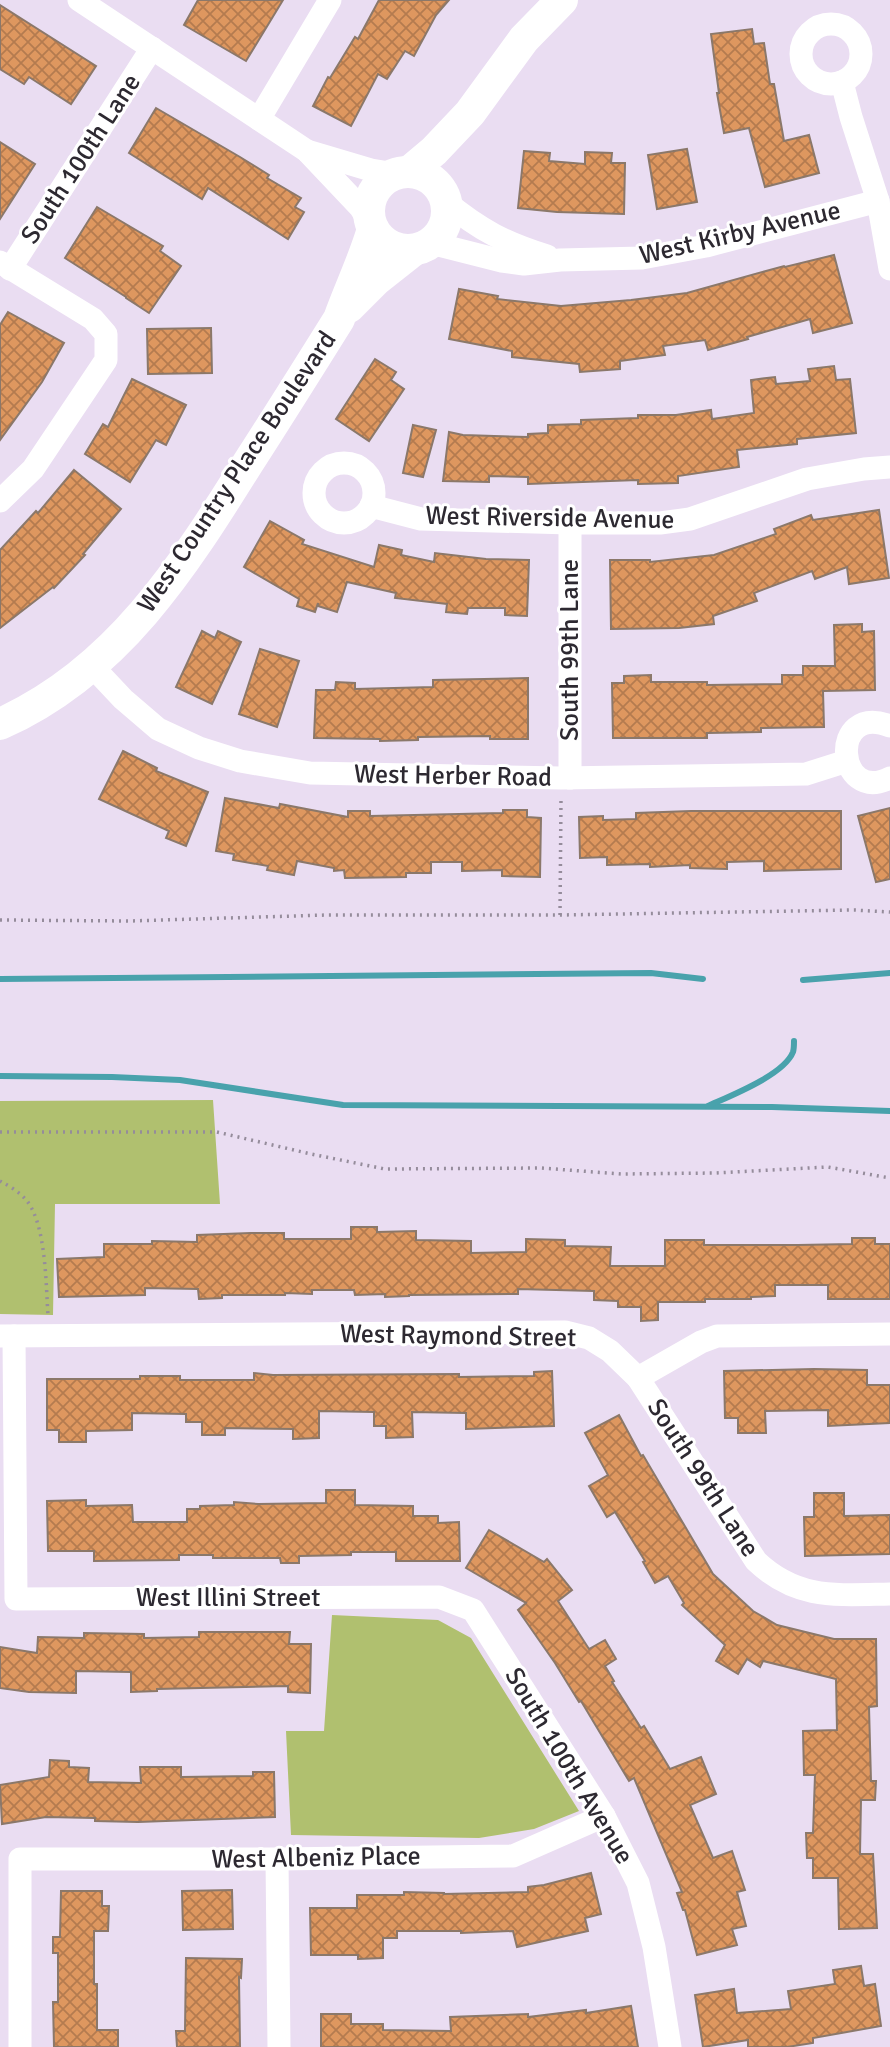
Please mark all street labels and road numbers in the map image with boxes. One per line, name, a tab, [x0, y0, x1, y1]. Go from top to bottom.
street label: South 100th Lane	[14, 68, 148, 250]
street label: West Kirby Avenue	[636, 194, 844, 272]
street label: West Country Place Boulevard	[131, 325, 343, 619]
street label: West Riverside Avenue	[425, 500, 675, 536]
street label: South 99th Lane	[554, 559, 586, 741]
street label: West Herber Road	[354, 758, 552, 794]
street label: West Raymond Street	[340, 1318, 576, 1354]
street label: South 99th Lane	[640, 1393, 766, 1563]
street label: West Illini Street	[136, 1582, 320, 1614]
street label: South 100th Avenue	[498, 1662, 640, 1870]
street label: West Albeniz Place	[211, 1840, 421, 1876]

